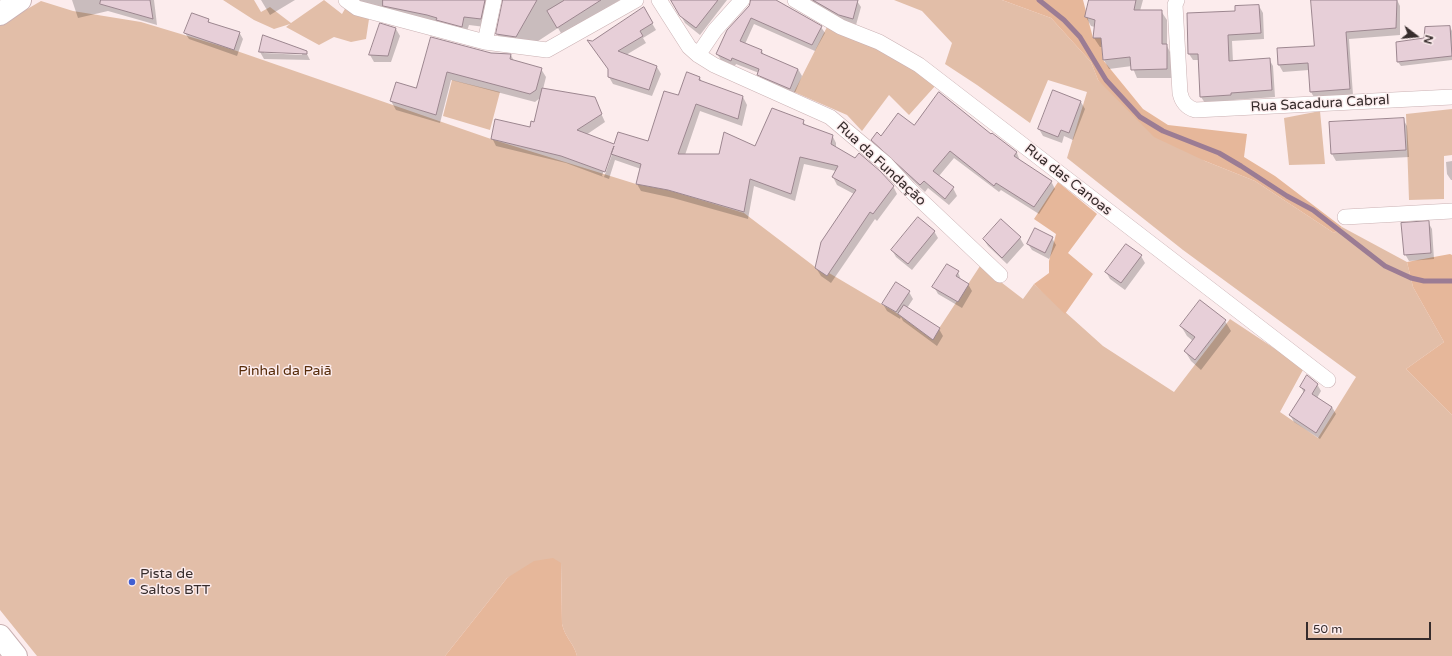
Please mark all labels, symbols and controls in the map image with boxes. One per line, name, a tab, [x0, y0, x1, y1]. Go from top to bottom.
north arrow	[1396, 16, 1436, 56]
text: N	[1421, 33, 1435, 45]
street label: Rua Sacadura Cabral	[1250, 92, 1390, 116]
street label: Rua da Fundação	[833, 118, 929, 210]
street label: Rua das Canoas	[1021, 141, 1115, 219]
park label: Pinhal da Paiã	[238, 363, 332, 379]
place label: Pista de Saltos BTT	[140, 566, 210, 598]
marker: Pista de Saltos BTT	[127, 577, 137, 587]
scale bar	[1308, 614, 1433, 640]
text: 50 m	[1313, 622, 1342, 636]

